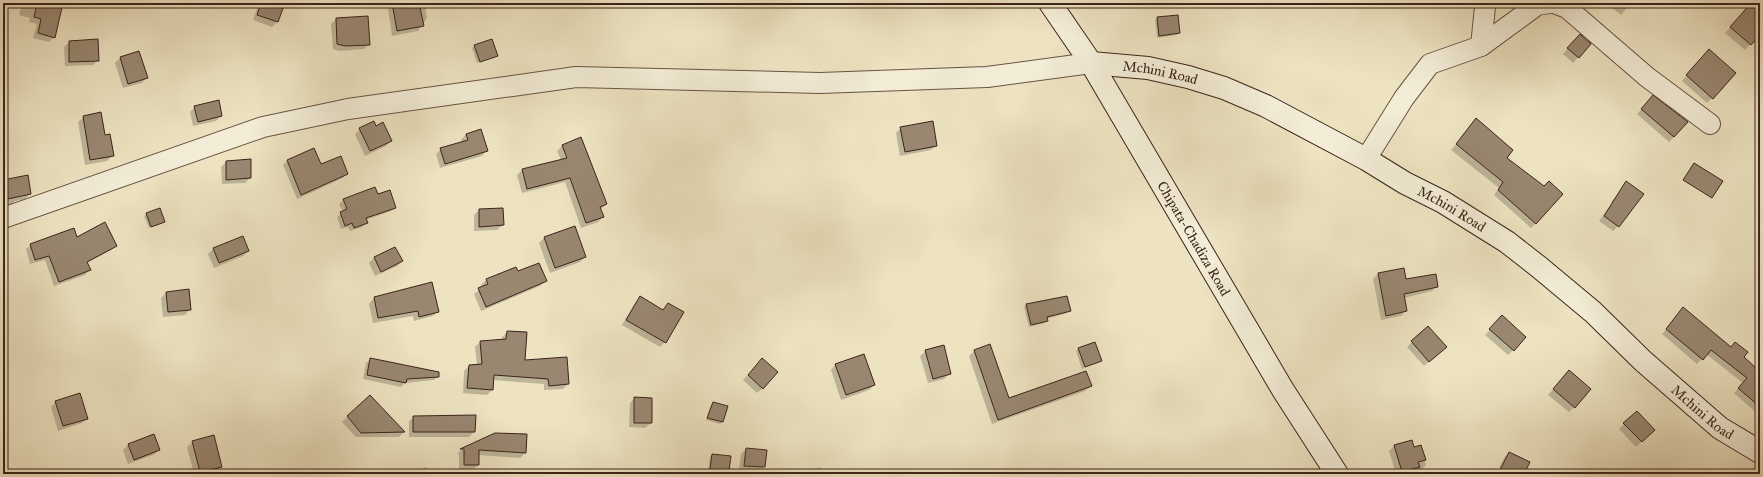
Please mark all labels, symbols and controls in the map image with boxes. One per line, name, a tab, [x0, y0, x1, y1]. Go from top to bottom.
street label: Mchini Road	[1122, 57, 1200, 88]
street label: Chipata-Chadiza Road	[1154, 178, 1234, 299]
street label: Mchini Road	[1415, 182, 1489, 235]
street label: Mchini Road	[1668, 381, 1737, 443]

